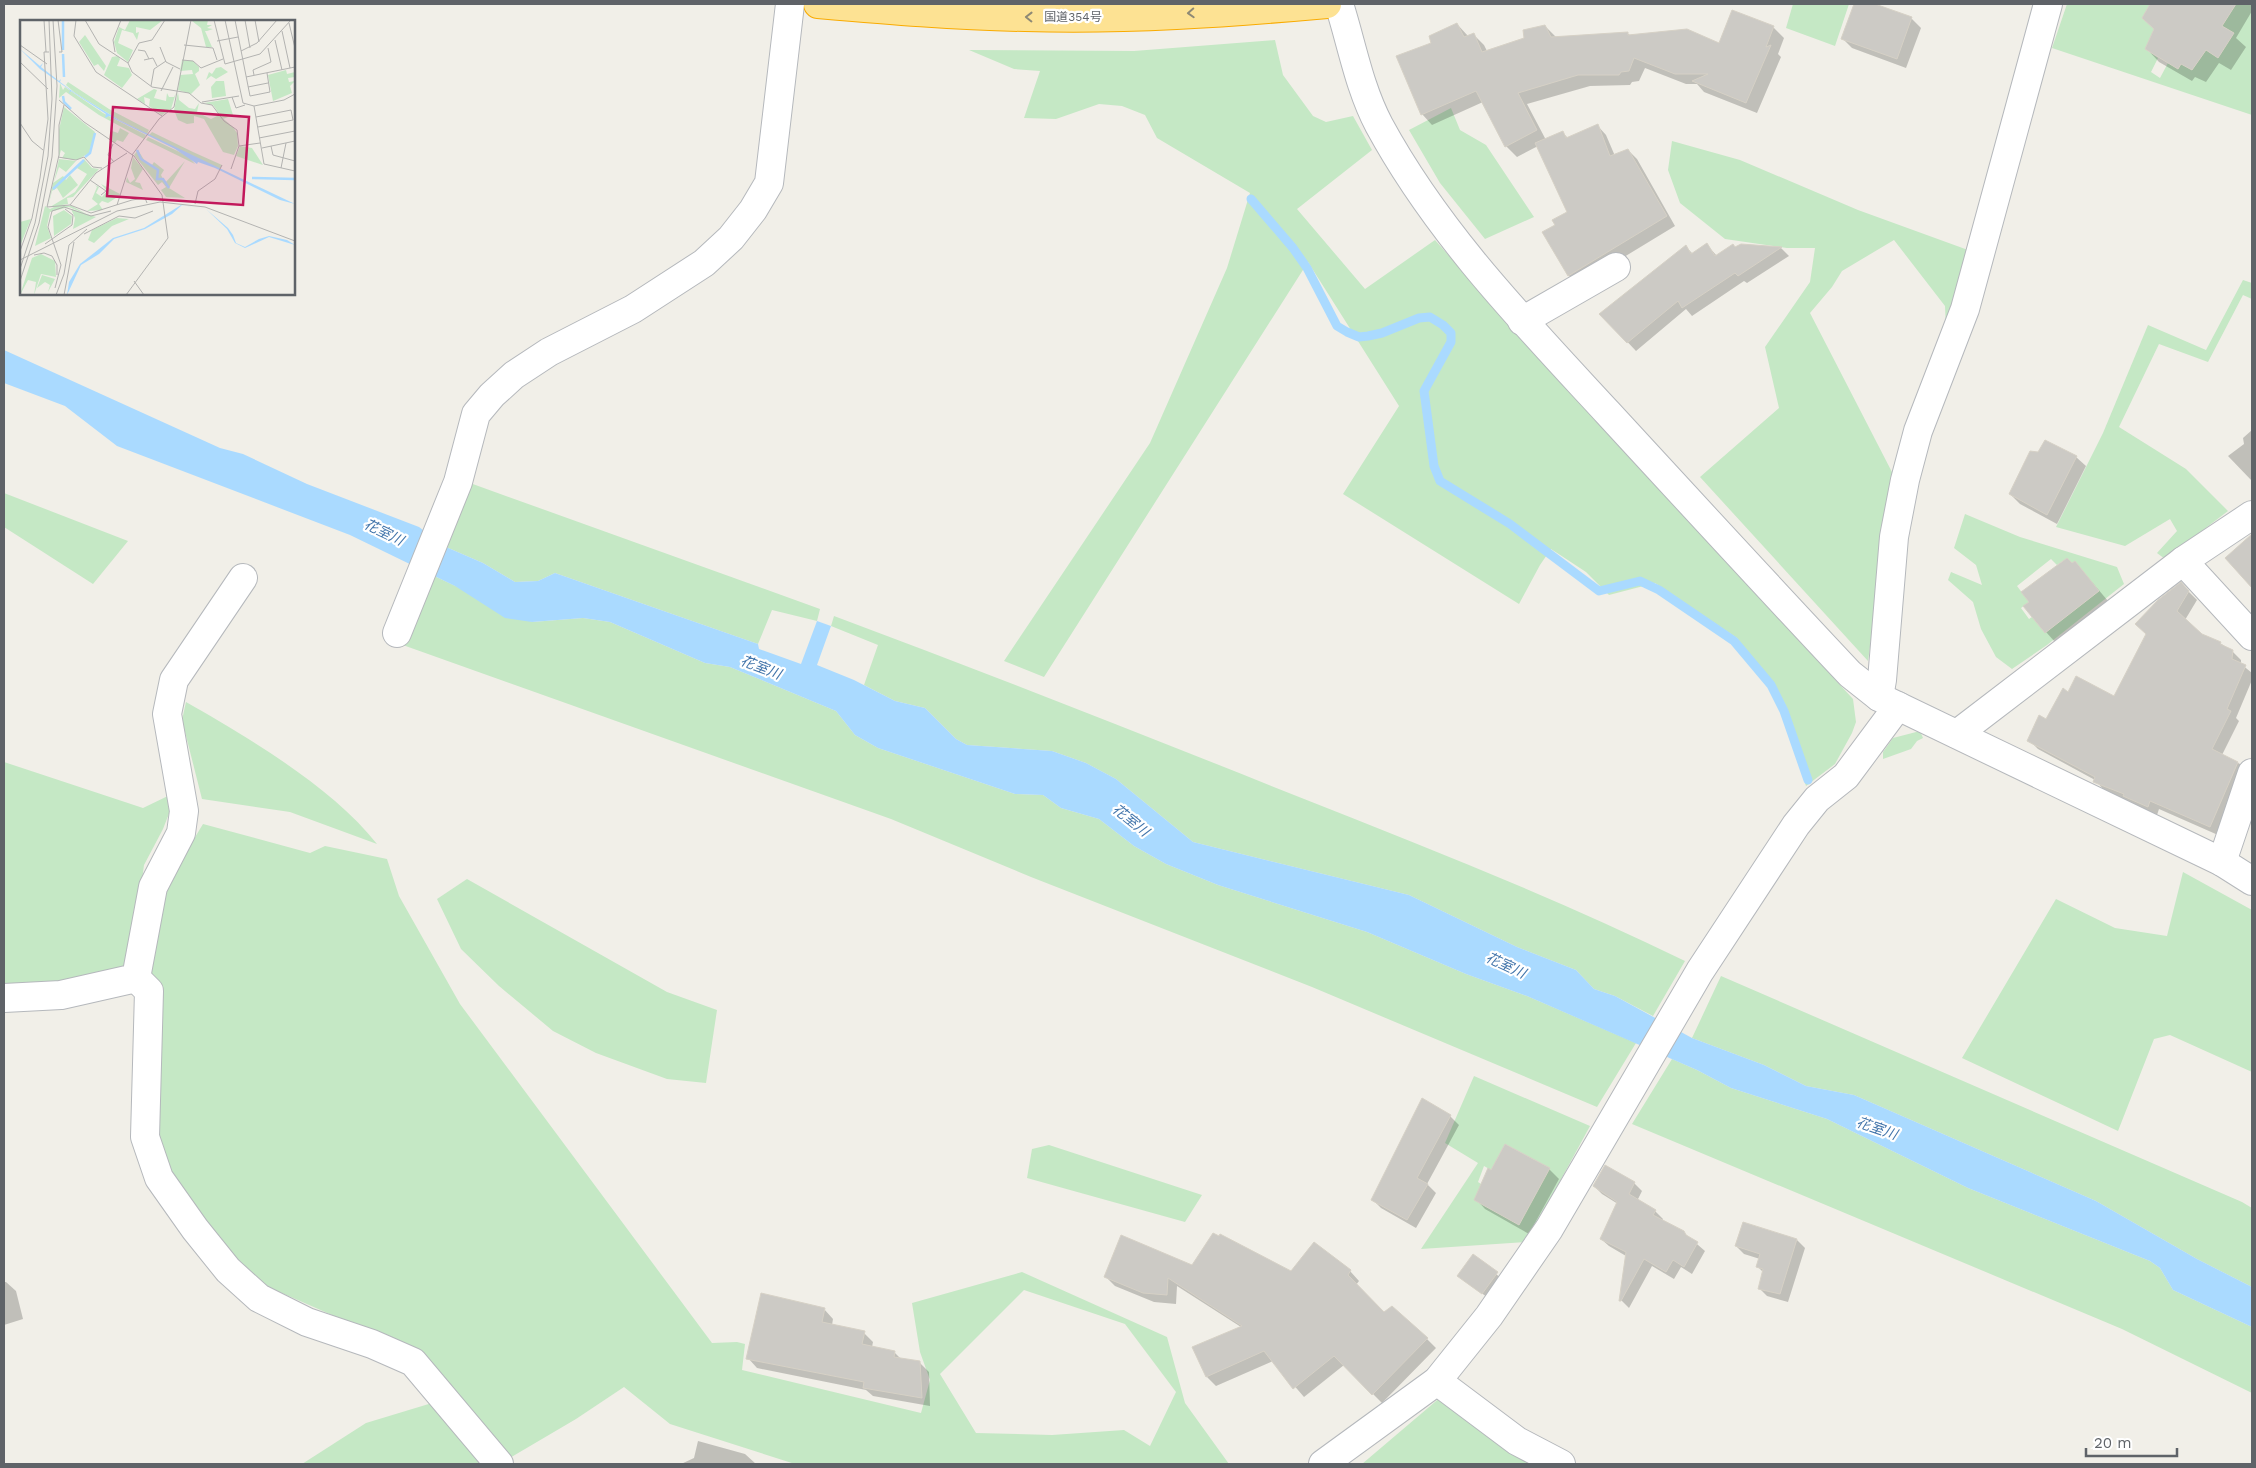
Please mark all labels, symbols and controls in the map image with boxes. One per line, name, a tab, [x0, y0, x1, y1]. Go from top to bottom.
one-way arrow	[1187, 8, 1195, 19]
street label: 国道354号	[1044, 10, 1102, 24]
one-way arrow	[1025, 12, 1032, 22]
inset map	[20, 20, 295, 295]
water label: 花室川	[362, 516, 408, 549]
water label: 花室川	[739, 652, 785, 683]
water label: 花室川	[1110, 801, 1154, 841]
water label: 花室川	[1484, 949, 1530, 982]
water label: 花室川	[1855, 1114, 1901, 1143]
scale bar	[2086, 1426, 2177, 1458]
text: 20 m	[2094, 1434, 2132, 1452]

